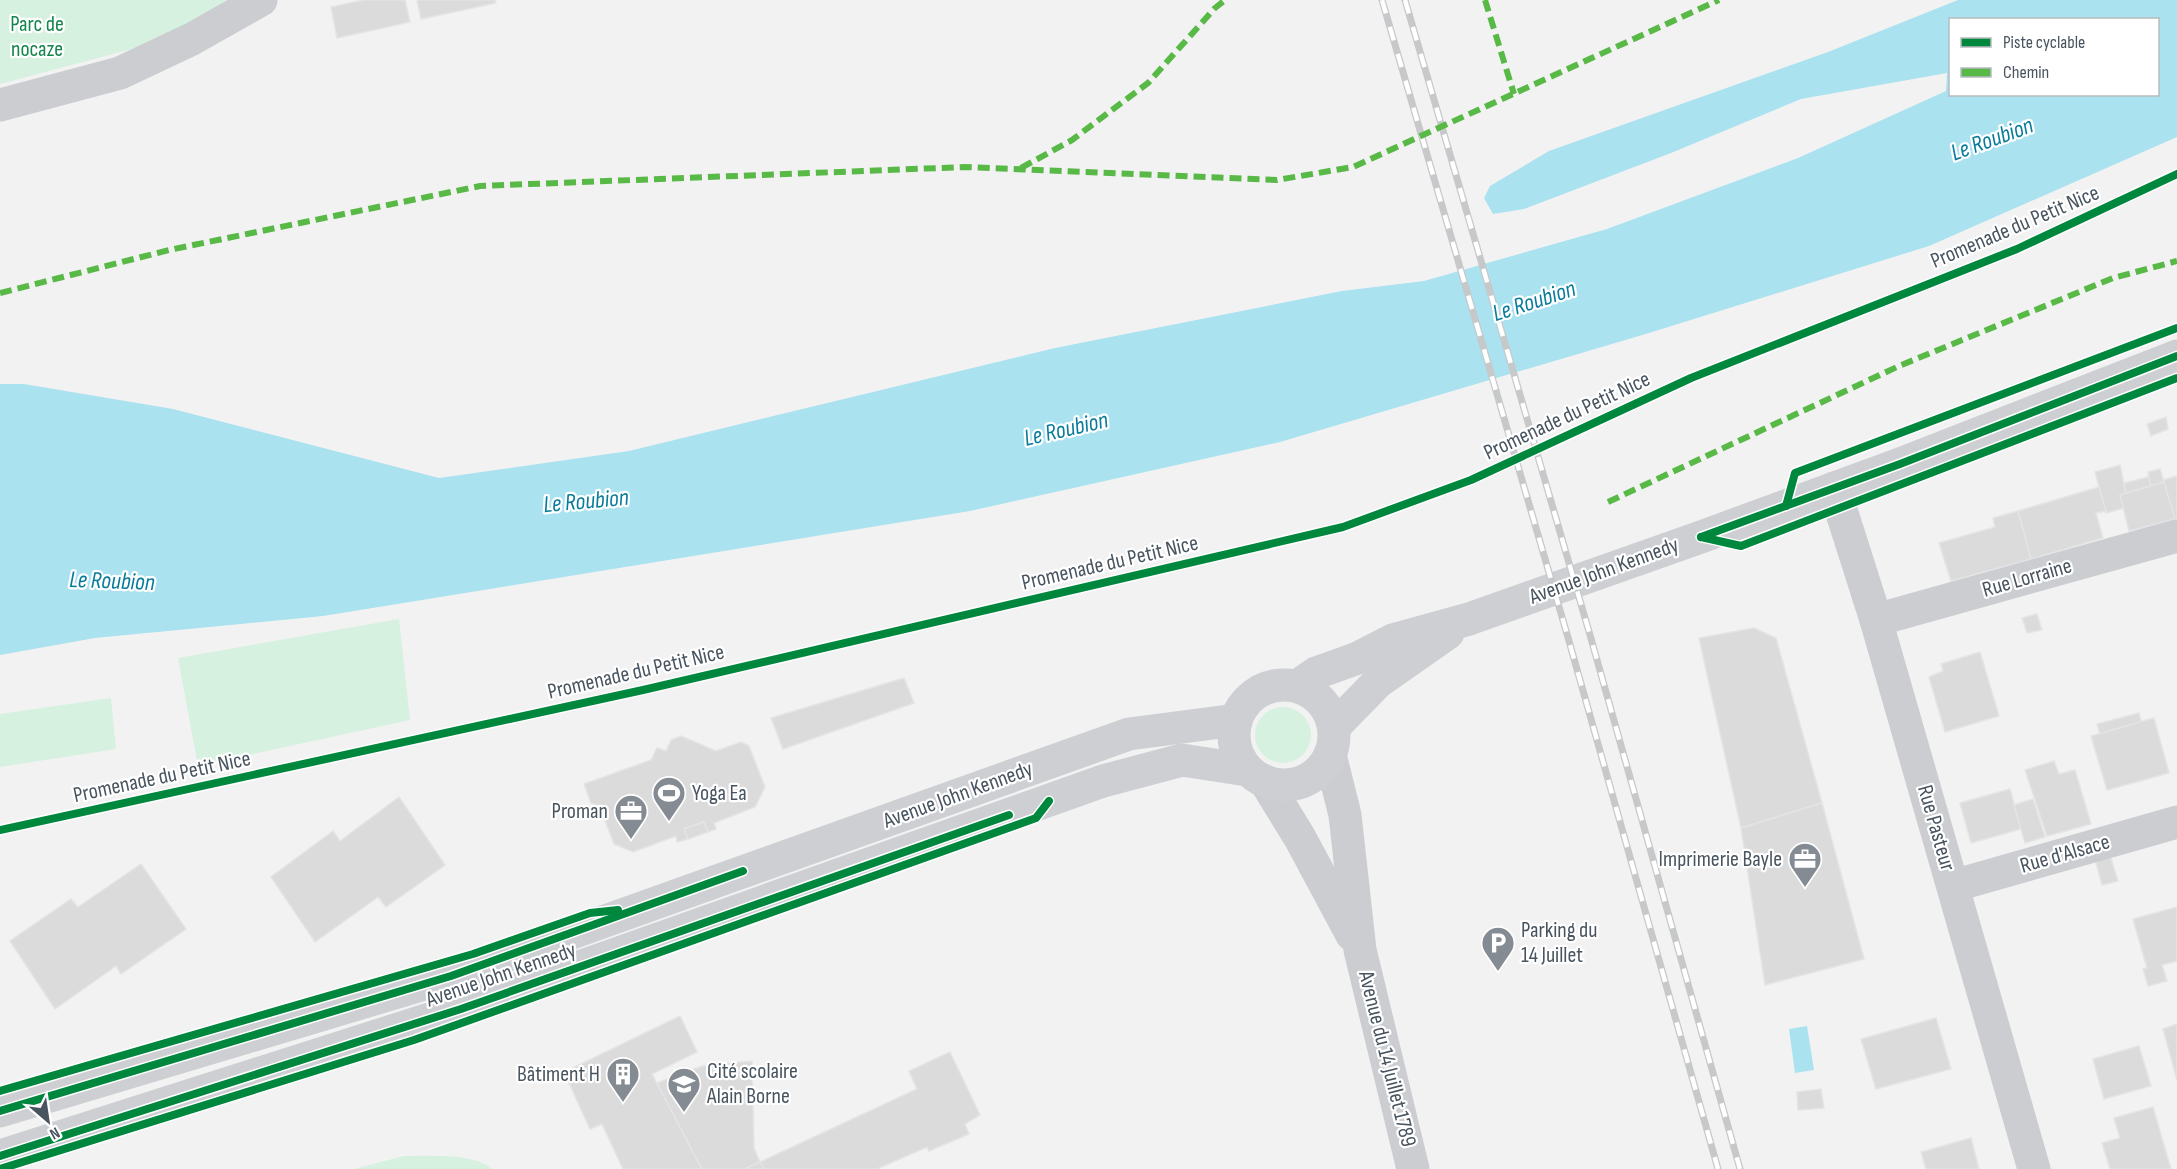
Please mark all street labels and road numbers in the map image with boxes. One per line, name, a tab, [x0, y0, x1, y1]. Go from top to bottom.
street label: Promenade du Petit Nice	[1927, 179, 2103, 275]
street label: Promenade du Petit Nice	[1479, 366, 1655, 466]
street label: Promenade du Petit Nice	[1019, 530, 1201, 596]
street label: Avenue John Kennedy	[1525, 531, 1683, 611]
street label: Rue Lorraine	[1979, 552, 2075, 604]
street label: Promenade du Petit Nice	[545, 639, 727, 705]
street label: Promenade du Petit Nice	[71, 745, 253, 809]
street label: Avenue John Kennedy	[879, 755, 1037, 835]
street label: Rue Pasteur	[1911, 782, 1961, 874]
street label: Rue d'Alsace	[2017, 828, 2113, 880]
street label: Avenue John Kennedy	[421, 937, 580, 1014]
street label: Avenue du 14 Juillet 1789	[1352, 967, 1422, 1150]

